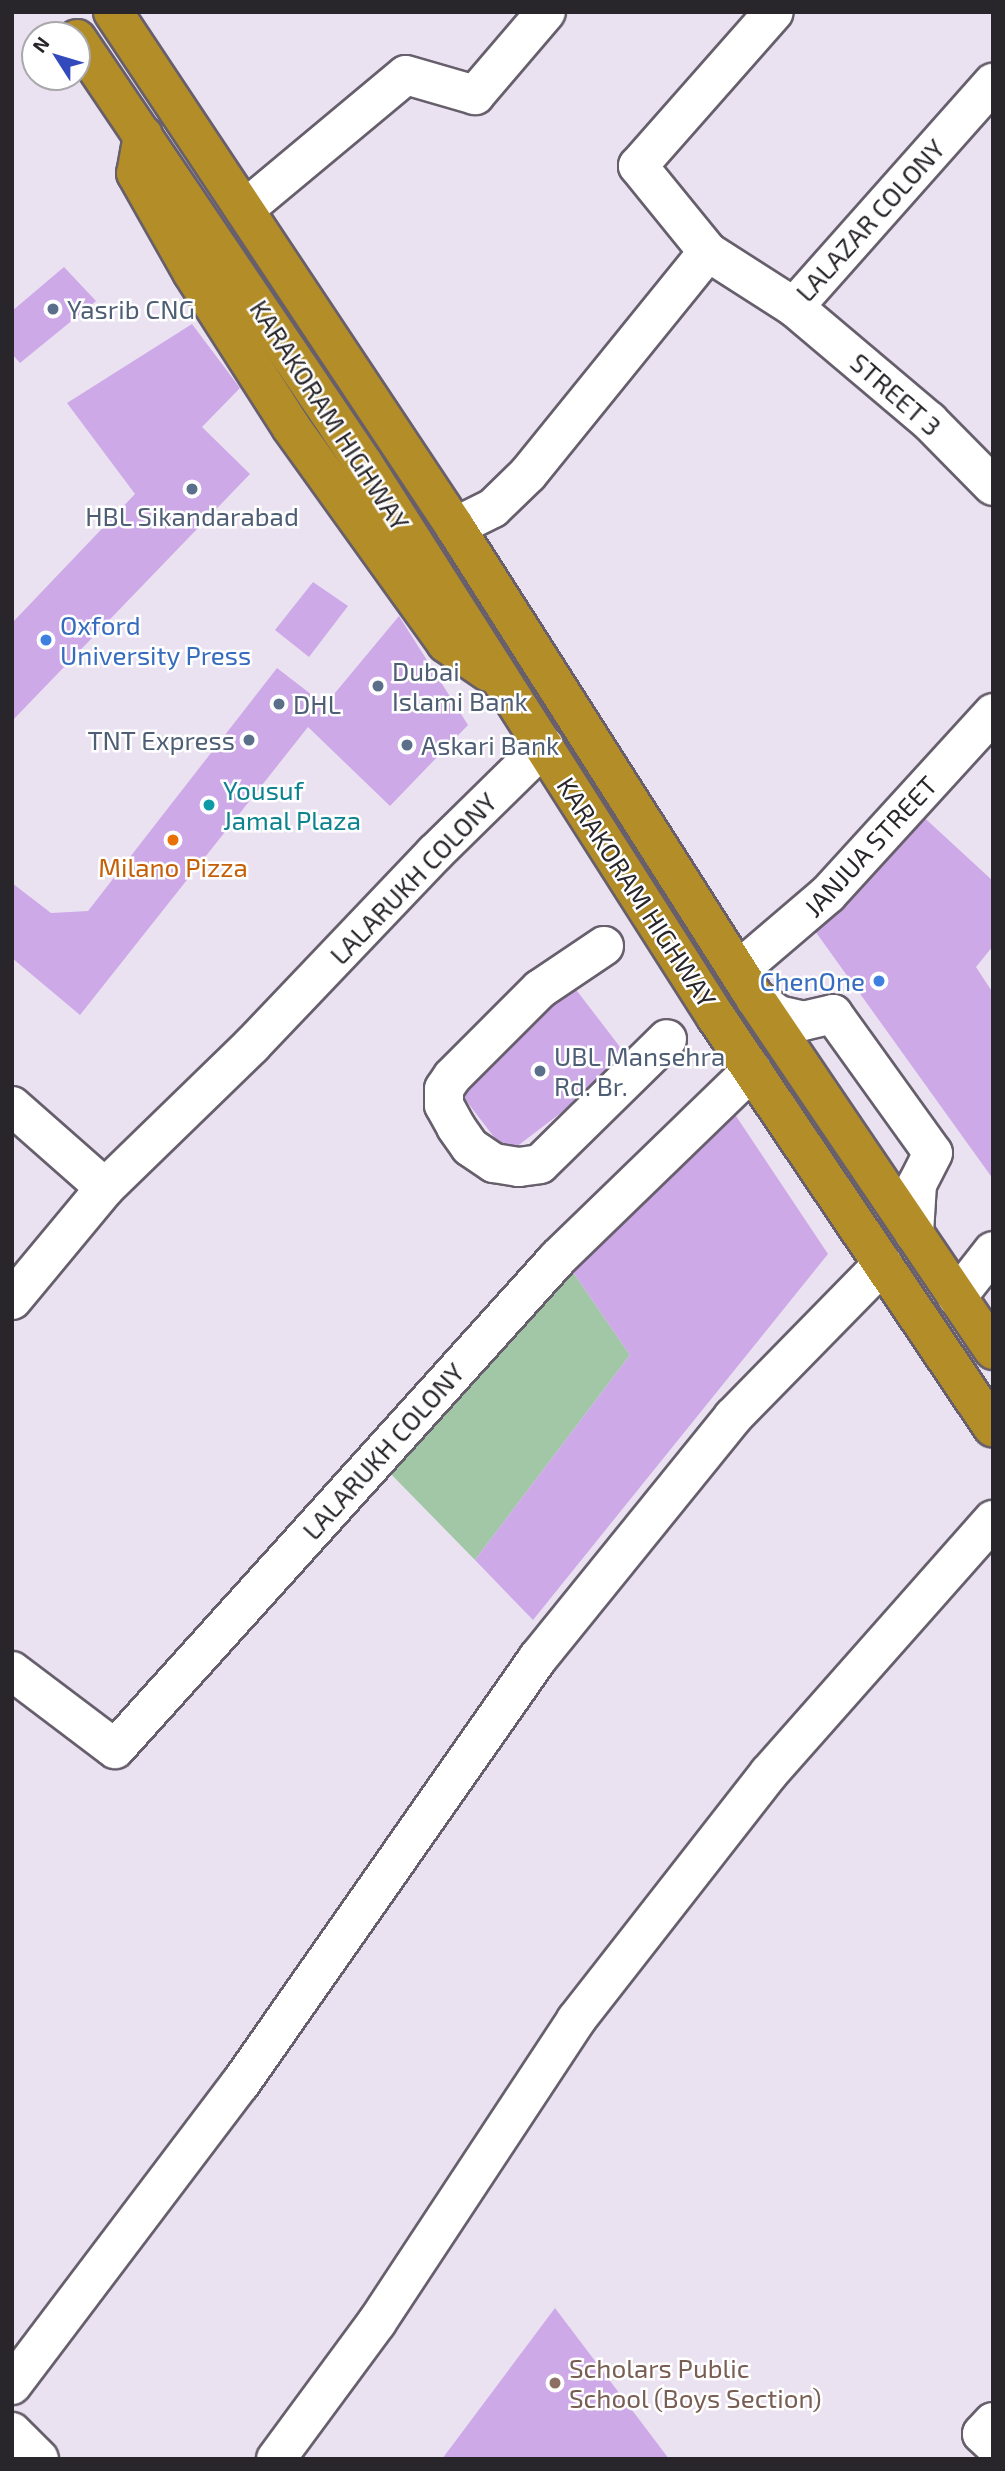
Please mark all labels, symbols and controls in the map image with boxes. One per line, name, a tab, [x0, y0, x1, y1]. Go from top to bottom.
north arrow	[21, 21, 91, 91]
text: N	[27, 32, 54, 57]
street label: LALAZAR COLONY	[789, 133, 951, 307]
place label: Yasrib CNG	[67, 293, 195, 325]
street label: KARAKORAM HIGHWAY	[244, 294, 416, 536]
marker: Yasrib CNG	[45, 301, 61, 317]
street label: STREET 3	[844, 346, 948, 442]
marker: HBL Sikandarabad	[184, 481, 200, 497]
place label: HBL Sikandarabad	[85, 500, 299, 532]
place label: Oxford University Press	[60, 609, 252, 670]
marker: Oxford University Press	[38, 632, 54, 648]
place label: Dubai Islami Bank	[392, 655, 528, 716]
marker: Dubai Islami Bank	[370, 678, 386, 694]
place label: DHL	[293, 688, 341, 720]
marker: DHL	[271, 696, 287, 712]
place label: TNT Express	[87, 724, 235, 756]
place label: Askari Bank	[421, 729, 559, 761]
marker: TNT Express	[241, 732, 257, 748]
marker: Askari Bank	[399, 737, 415, 753]
street label: JANJUA STREET	[797, 769, 943, 923]
street label: KARAKORAM HIGHWAY	[551, 771, 723, 1013]
place label: Yousuf Jamal Plaza	[223, 774, 362, 836]
street label: LALARUKH COLONY	[323, 786, 503, 970]
marker: Yousuf Jamal Plaza	[201, 797, 217, 813]
marker: Milano Pizza	[165, 832, 181, 848]
place label: Milano Pizza	[98, 851, 248, 883]
place label: ChenOne	[760, 965, 865, 997]
marker: ChenOne	[871, 973, 887, 989]
place label: UBL Mansehra Rd. Br.	[554, 1040, 726, 1102]
marker: UBL Mansehra Rd. Br.	[532, 1063, 548, 1079]
street label: LALARUKH COLONY	[296, 1356, 470, 1546]
place label: Scholars Public School (Boys Section)	[569, 2352, 822, 2414]
marker: Scholars Public School (Boys Section)	[547, 2375, 563, 2391]

